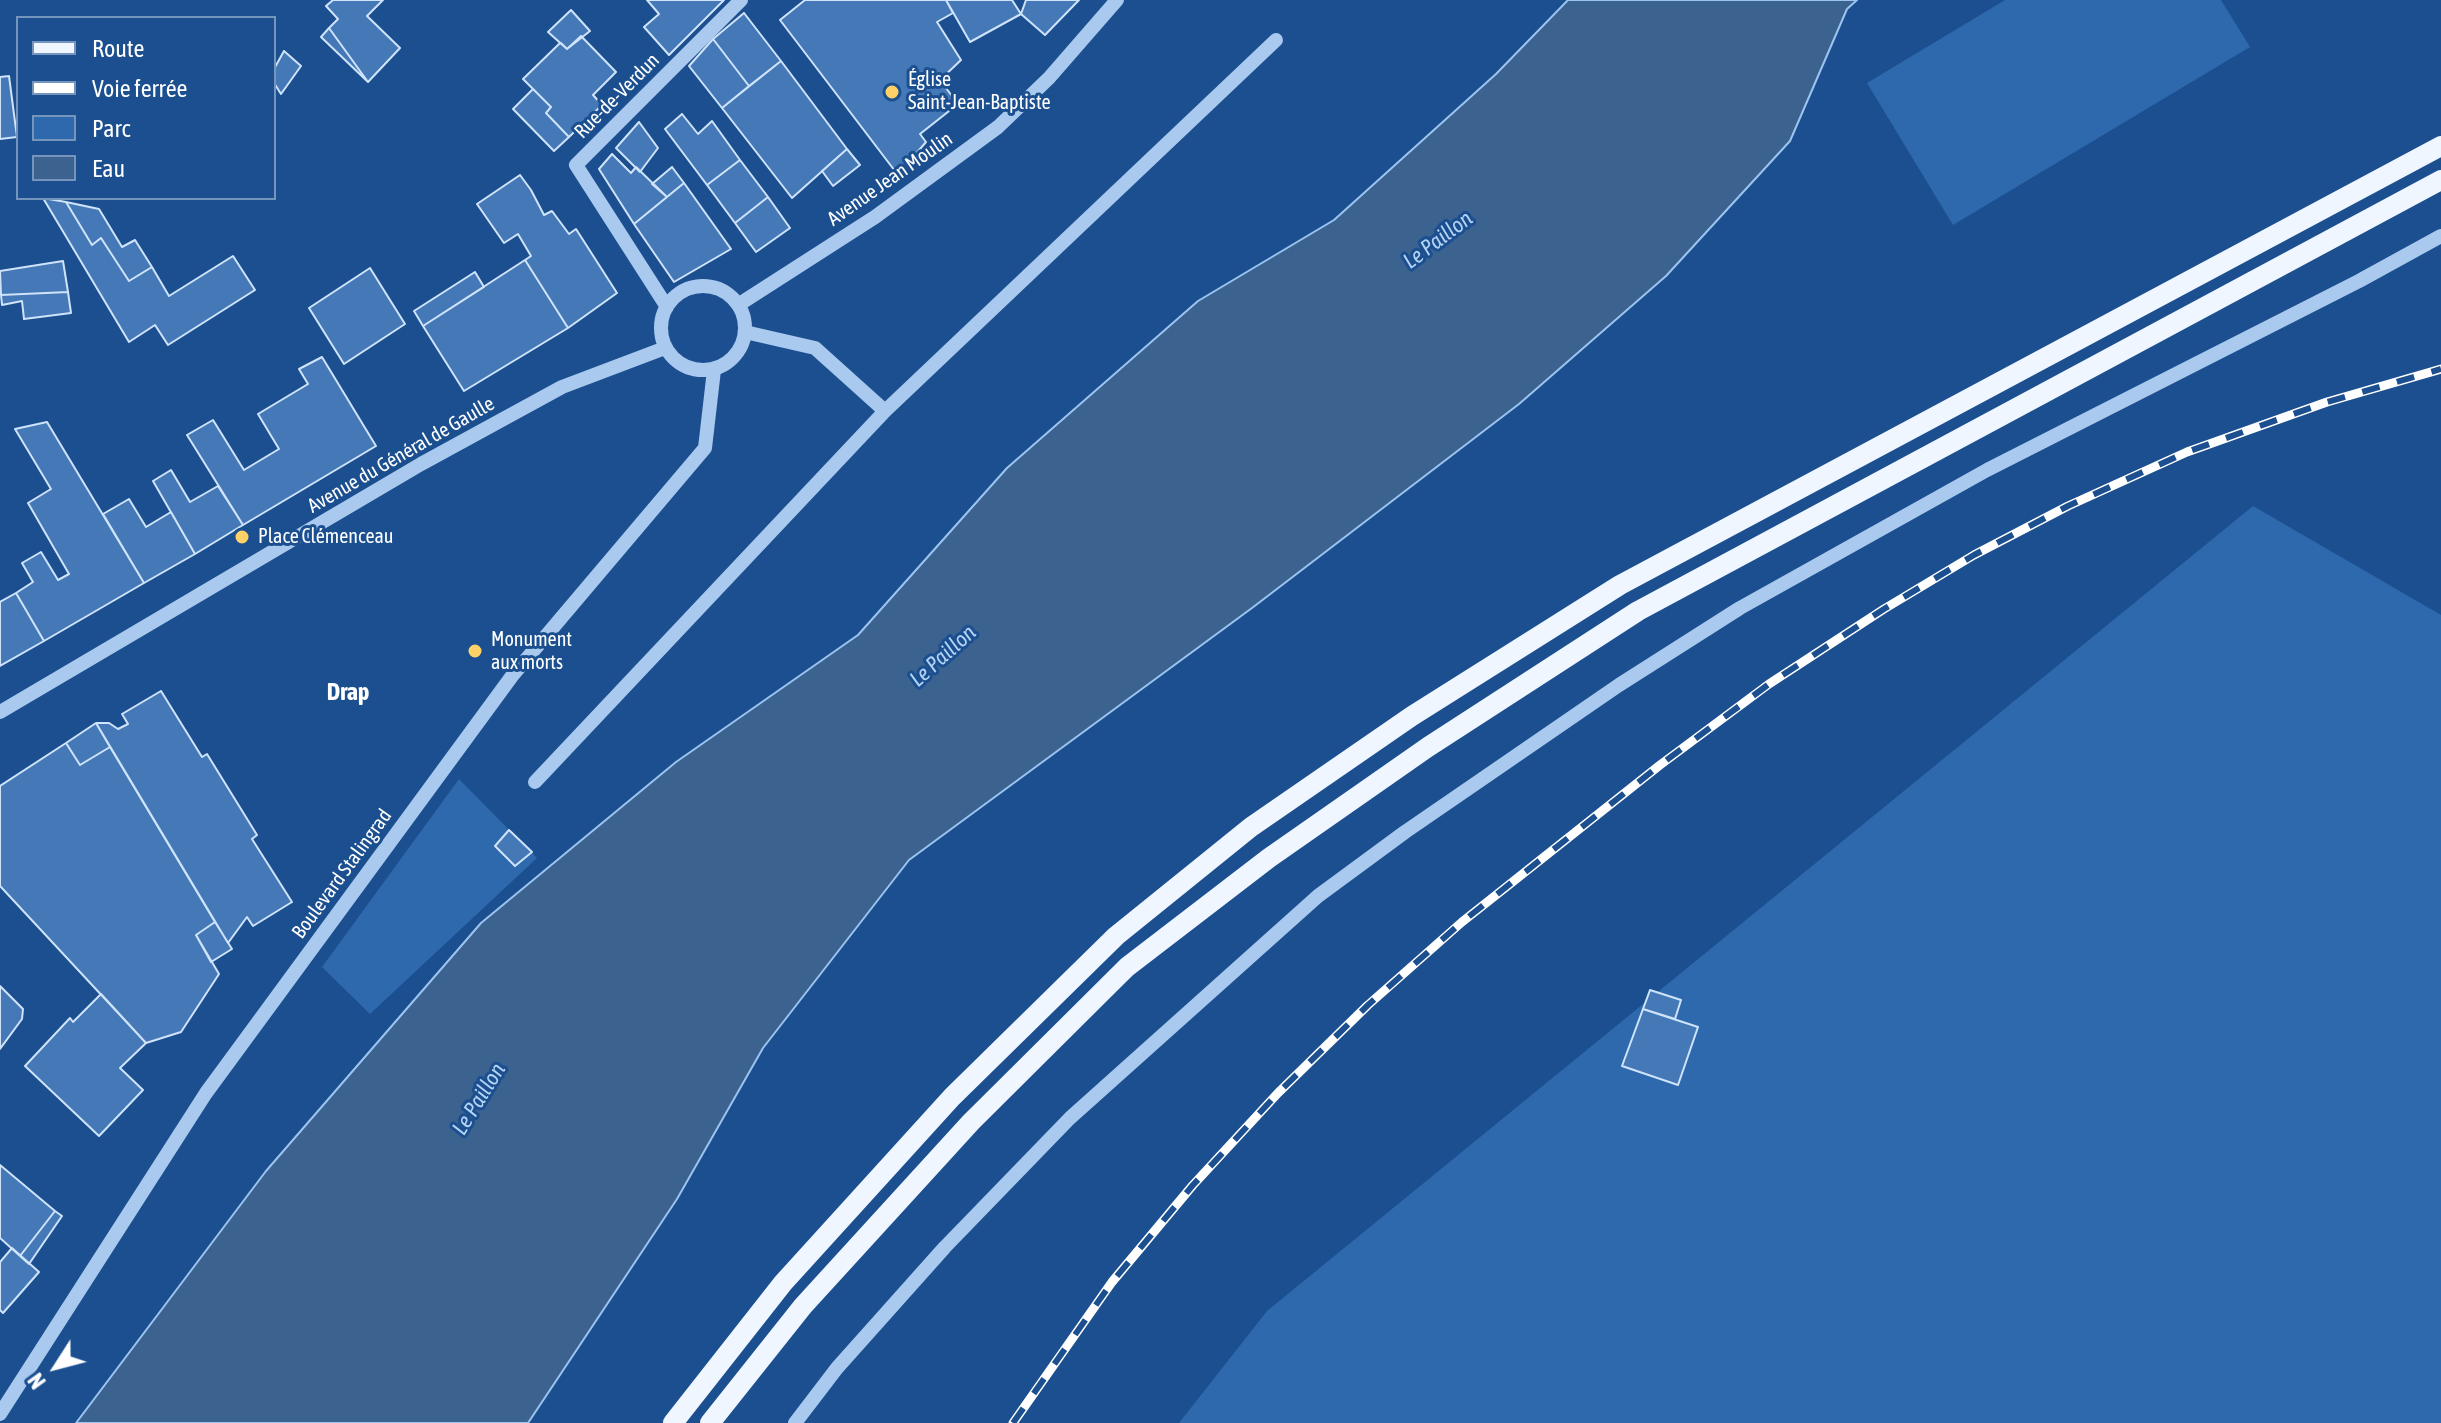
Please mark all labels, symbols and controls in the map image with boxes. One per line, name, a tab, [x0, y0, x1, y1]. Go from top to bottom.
legend	[16, 16, 276, 200]
text: Route	[92, 35, 144, 62]
street label: Rue-de-Verdun	[570, 49, 664, 143]
place label: Église Saint-Jean-Baptiste	[908, 68, 1051, 115]
text: Voie ferrée	[92, 75, 187, 102]
marker: Église Saint-Jean-Baptiste	[883, 83, 901, 101]
text: Parc	[92, 115, 130, 142]
street label: Avenue Jean Moulin	[823, 127, 957, 231]
text: Eau	[92, 155, 125, 182]
water label: Le Paillon	[1398, 205, 1478, 275]
street label: Avenue du Général de Gaulle	[303, 392, 499, 518]
place label: Place Clémenceau	[258, 525, 393, 549]
marker: Place Clémenceau	[233, 528, 251, 546]
water label: Le Paillon	[905, 620, 981, 692]
place label: Monument aux morts	[491, 628, 572, 675]
marker: Monument aux morts	[466, 642, 484, 660]
district label: Drap	[327, 678, 369, 706]
street label: Boulevard Stalingrad	[287, 805, 397, 943]
water label: Le Paillon	[447, 1058, 511, 1140]
north arrow	[16, 1327, 96, 1407]
text: N	[22, 1368, 51, 1394]

